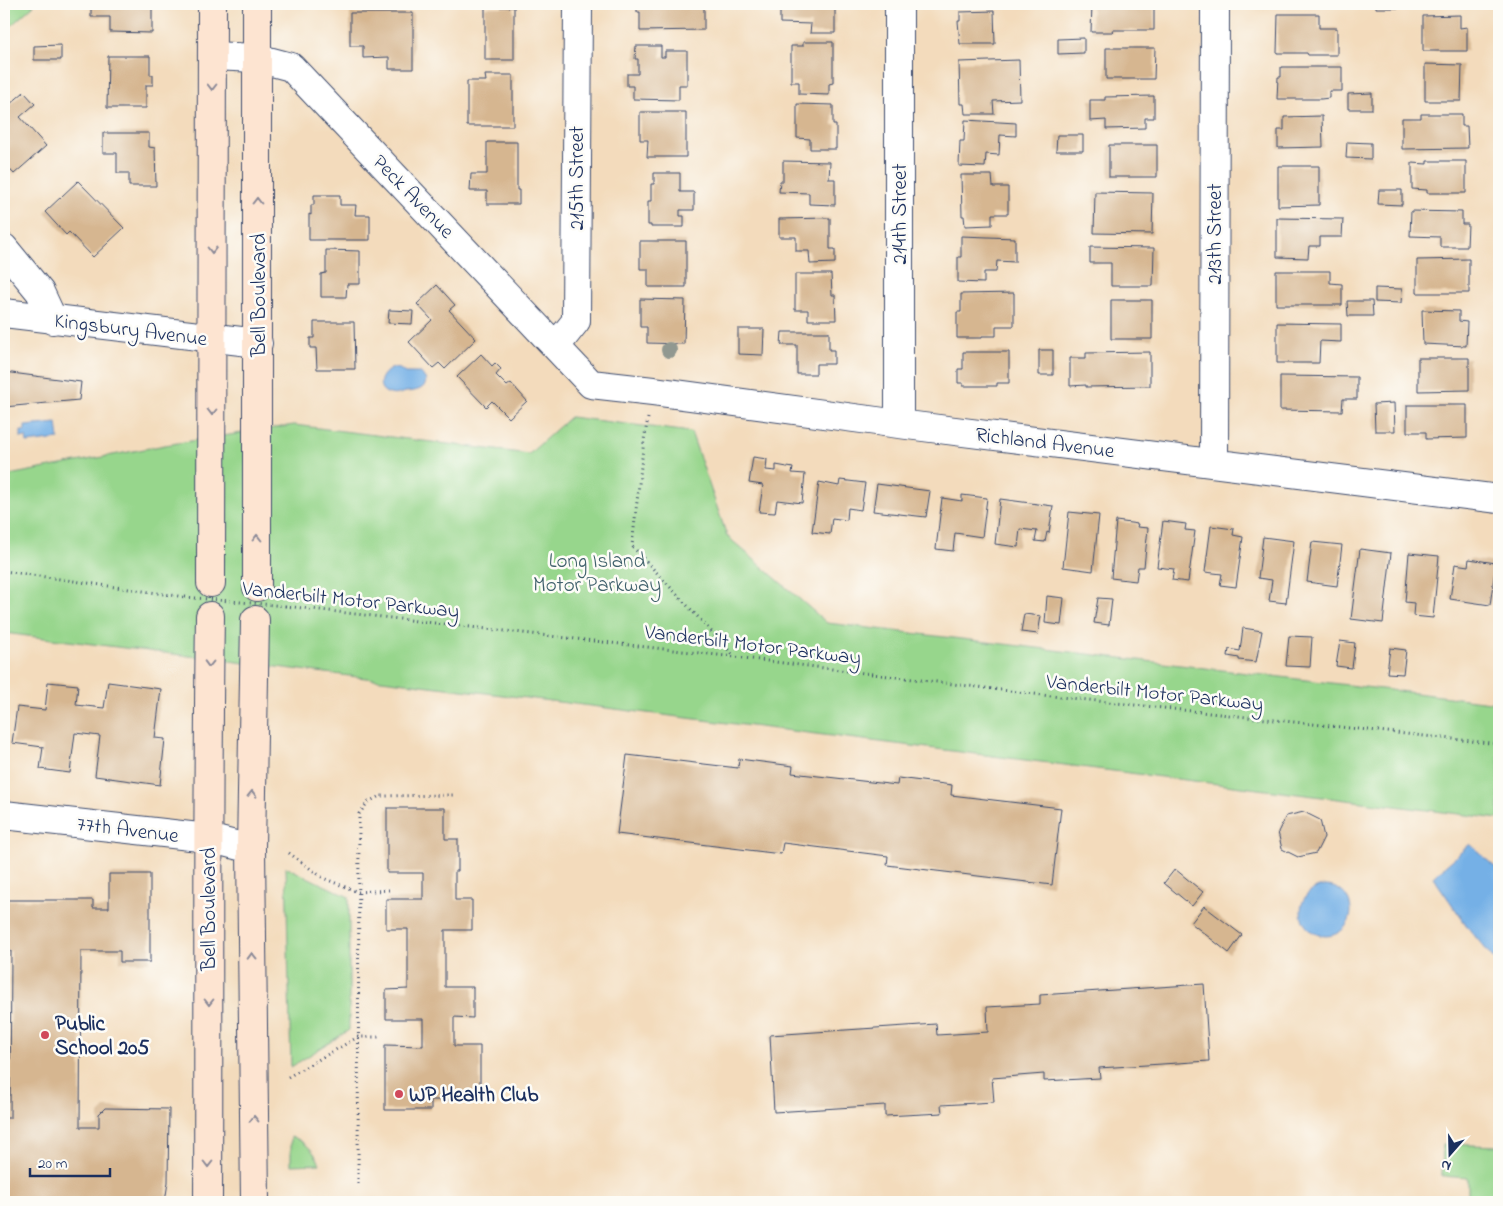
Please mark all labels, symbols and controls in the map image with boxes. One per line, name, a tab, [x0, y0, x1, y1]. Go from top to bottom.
one-way arrow	[207, 84, 217, 92]
street label: 215th Street	[563, 126, 593, 230]
street label: Peck Avenue	[365, 149, 461, 247]
street label: 214th Street	[886, 164, 916, 264]
street label: 213th Street	[1201, 184, 1231, 285]
one-way arrow	[252, 197, 263, 205]
street label: Bell Boulevard	[245, 233, 275, 358]
one-way arrow	[207, 246, 217, 254]
street label: Kingsbury Avenue	[52, 307, 209, 357]
one-way arrow	[207, 409, 217, 417]
street label: Richland Avenue	[974, 421, 1117, 467]
one-way arrow	[252, 534, 262, 542]
park label: Long Island Motor Parkway	[533, 547, 661, 603]
street label: Vanderbilt Motor Parkway	[240, 575, 461, 629]
street label: Vanderbilt Motor Parkway	[641, 618, 863, 676]
one-way arrow	[204, 661, 214, 669]
street label: Vanderbilt Motor Parkway	[1044, 668, 1265, 722]
one-way arrow	[247, 789, 257, 797]
street label: 77th Avenue	[75, 810, 181, 852]
street label: Bell Boulevard	[195, 847, 225, 972]
one-way arrow	[247, 952, 257, 960]
one-way arrow	[204, 998, 214, 1006]
place label: Public School 205	[55, 1010, 149, 1064]
marker: Public School 205	[39, 1029, 51, 1041]
place label: WP Health Club	[409, 1081, 539, 1111]
marker: WP Health Club	[393, 1088, 405, 1100]
one-way arrow	[249, 1114, 259, 1122]
north arrow	[1426, 1128, 1476, 1178]
scale bar	[30, 1146, 110, 1178]
text: 20 m	[38, 1153, 68, 1175]
text: N	[1438, 1153, 1454, 1176]
one-way arrow	[203, 1161, 213, 1169]

